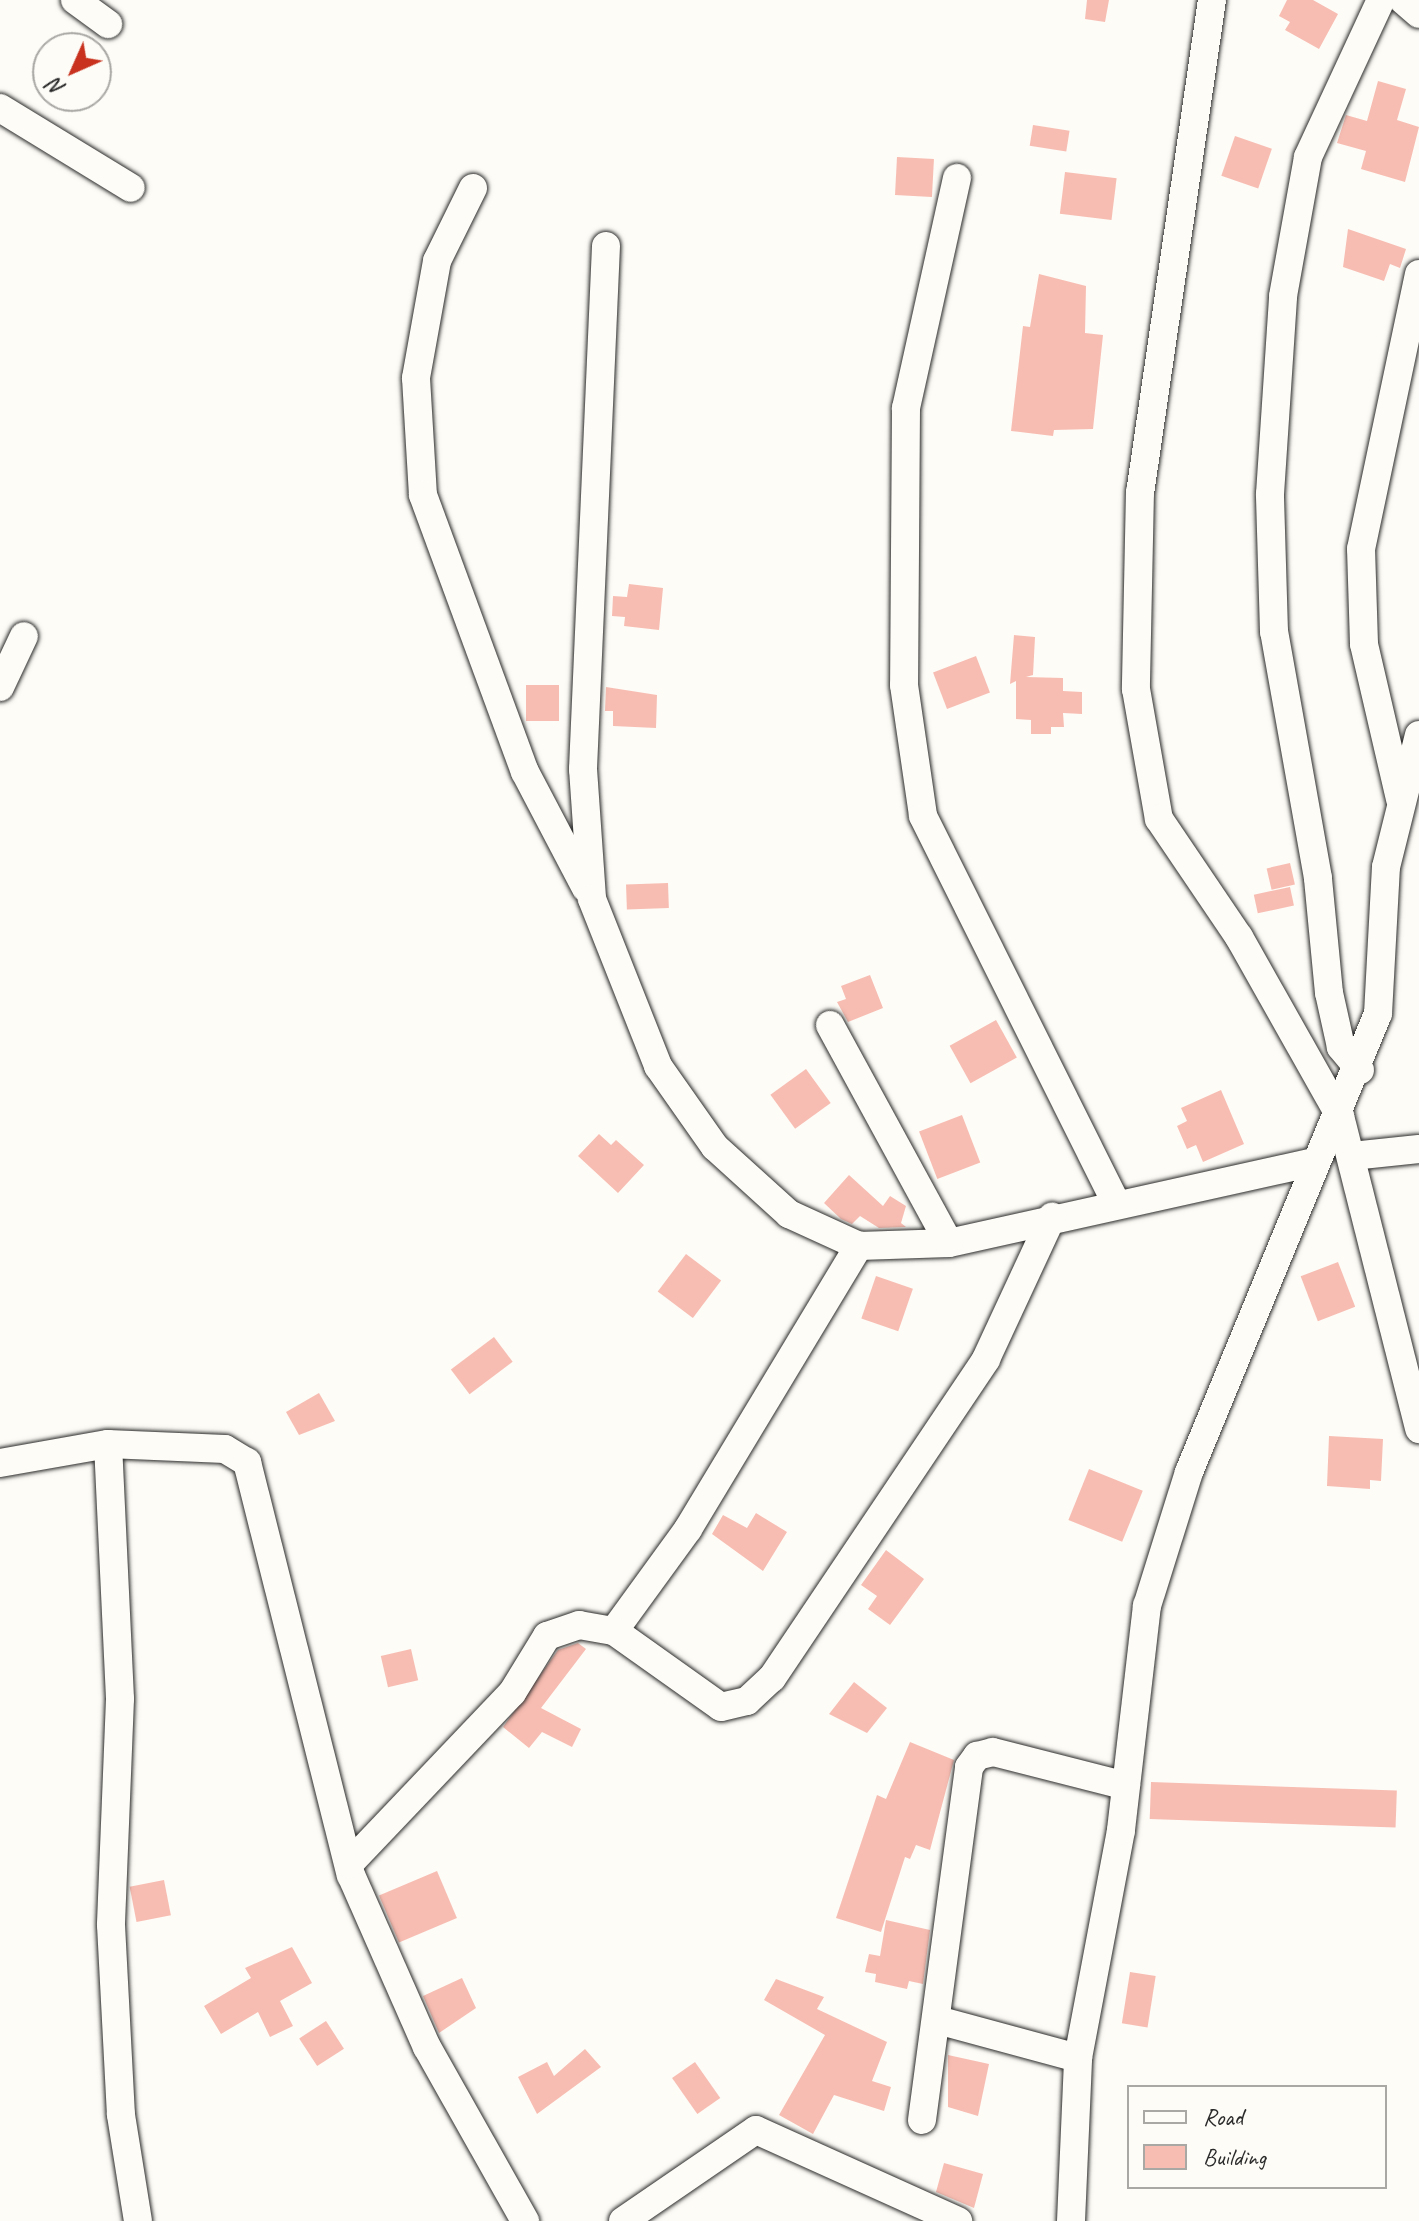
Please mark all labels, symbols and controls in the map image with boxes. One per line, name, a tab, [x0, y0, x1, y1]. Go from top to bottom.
north arrow	[32, 32, 112, 112]
text: N	[42, 73, 71, 102]
legend	[1127, 2085, 1387, 2189]
text: Road	[1203, 2102, 1243, 2132]
text: Building	[1203, 2142, 1266, 2172]

